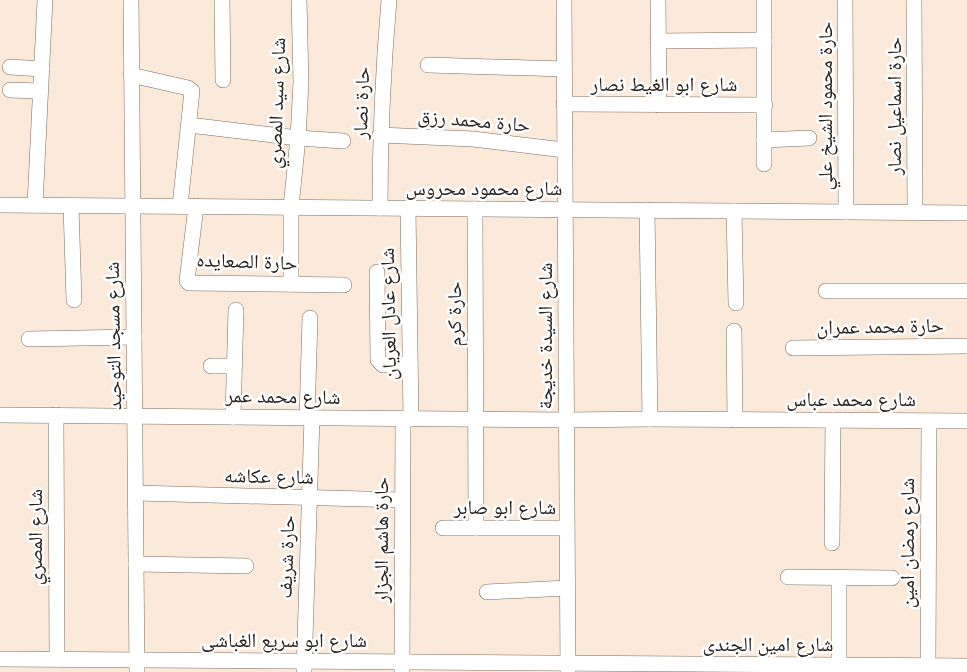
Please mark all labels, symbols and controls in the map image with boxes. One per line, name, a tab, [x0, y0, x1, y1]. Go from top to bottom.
street label: حارة محمود الشيخ علي	[812, 21, 841, 190]
street label: شارع سيد المصري	[261, 37, 294, 169]
street label: حارة اسماعيل نصار	[881, 37, 908, 176]
street label: حارة نصار	[347, 66, 376, 141]
street label: شارع ابو الغيط نصار	[590, 71, 737, 98]
street label: حارة محمد رزق	[417, 102, 531, 139]
street label: شارع محمود محروس	[406, 175, 562, 202]
street label: حارة الصعايده	[196, 246, 298, 277]
street label: شارع عادل العريان	[374, 247, 403, 381]
street label: شارع مسجد التوحيد	[99, 262, 128, 410]
street label: شارع السيدة خديجة	[532, 263, 559, 409]
street label: حارة كرم	[441, 281, 468, 346]
street label: حارة محمد عمران	[816, 312, 944, 341]
street label: شارع محمد عمر	[224, 382, 341, 411]
street label: شارع محمد عباس	[786, 386, 916, 413]
street label: شارع عكاشه	[224, 462, 314, 491]
street label: حارة هاشم الجزار	[368, 477, 395, 604]
street label: شارع رمضان امين	[894, 478, 921, 608]
street label: شارع المصري	[22, 489, 51, 585]
street label: شارع ابو صابر	[453, 494, 556, 521]
street label: حارة شريف	[272, 515, 301, 599]
street label: شارع ابو سريع الغباشى	[201, 627, 367, 654]
street label: شارع امين الجندى	[702, 631, 834, 658]

